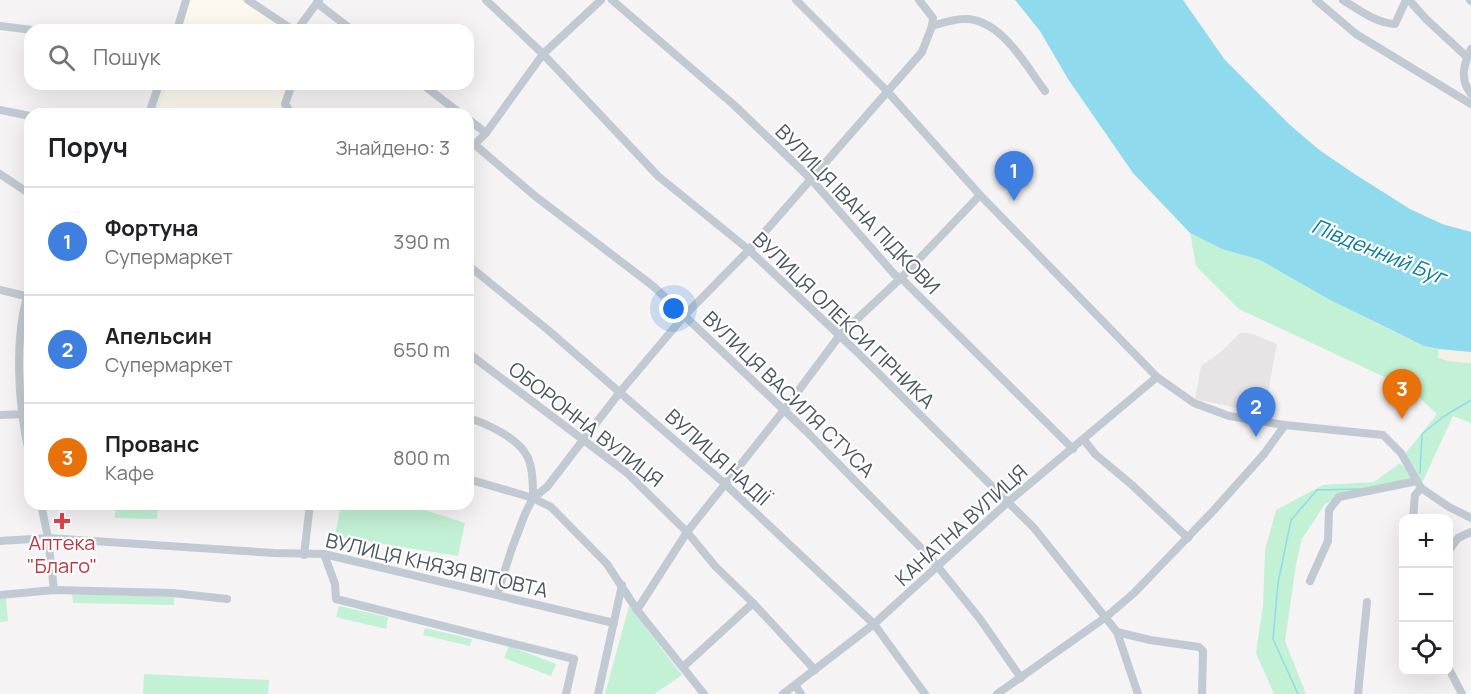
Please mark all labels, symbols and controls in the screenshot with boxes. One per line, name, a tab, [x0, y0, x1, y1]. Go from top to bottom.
search box	[24, 24, 474, 90]
icon: search	[45, 41, 78, 74]
text: Пошук	[93, 42, 160, 72]
street label: ВУЛИЦЯ ІВАНА ПІДКОВИ	[770, 118, 946, 300]
text: Поруч	[48, 129, 128, 165]
text: Знайдено: 3	[335, 134, 450, 161]
pin: 1	[994, 152, 1034, 201]
water label: Південний Буг	[1308, 211, 1453, 292]
text: Фортуна	[105, 213, 198, 243]
street label: ВУЛИЦЯ ОЛЕКСИ ГІРНИКА	[747, 226, 941, 414]
text: 1	[63, 228, 72, 255]
text: 390 m	[393, 228, 450, 255]
text: Супермаркет	[105, 243, 233, 270]
your location	[659, 294, 688, 323]
street label: ВУЛИЦЯ ВАСИЛЯ СТУСА	[697, 305, 881, 483]
text: Апельсин	[105, 321, 212, 351]
text: 2	[62, 336, 73, 363]
text: 650 m	[393, 336, 450, 363]
text: Супермаркет	[105, 351, 233, 378]
street label: ОБОРОННА ВУЛИЦЯ	[503, 355, 669, 493]
pin: 3	[1382, 370, 1422, 419]
pin: 2	[1236, 388, 1276, 437]
street label: ВУЛИЦЯ НАДІЇ	[660, 403, 777, 512]
text: Прованс	[105, 429, 199, 459]
text: 3	[62, 444, 73, 471]
text: 800 m	[393, 444, 450, 471]
street label: КАНАТНА ВУЛИЦЯ	[889, 458, 1033, 592]
text: Кафе	[105, 459, 154, 486]
marker: Аптека "Благо"	[55, 514, 69, 528]
map controls	[1399, 514, 1453, 676]
button: +	[1399, 514, 1453, 568]
street label: ВУЛИЦЯ КНЯЗЯ ВІТОВТА	[323, 526, 551, 604]
place label: Аптека "Благо"	[27, 529, 97, 579]
button: −	[1399, 568, 1453, 622]
button: locate	[1399, 622, 1453, 676]

